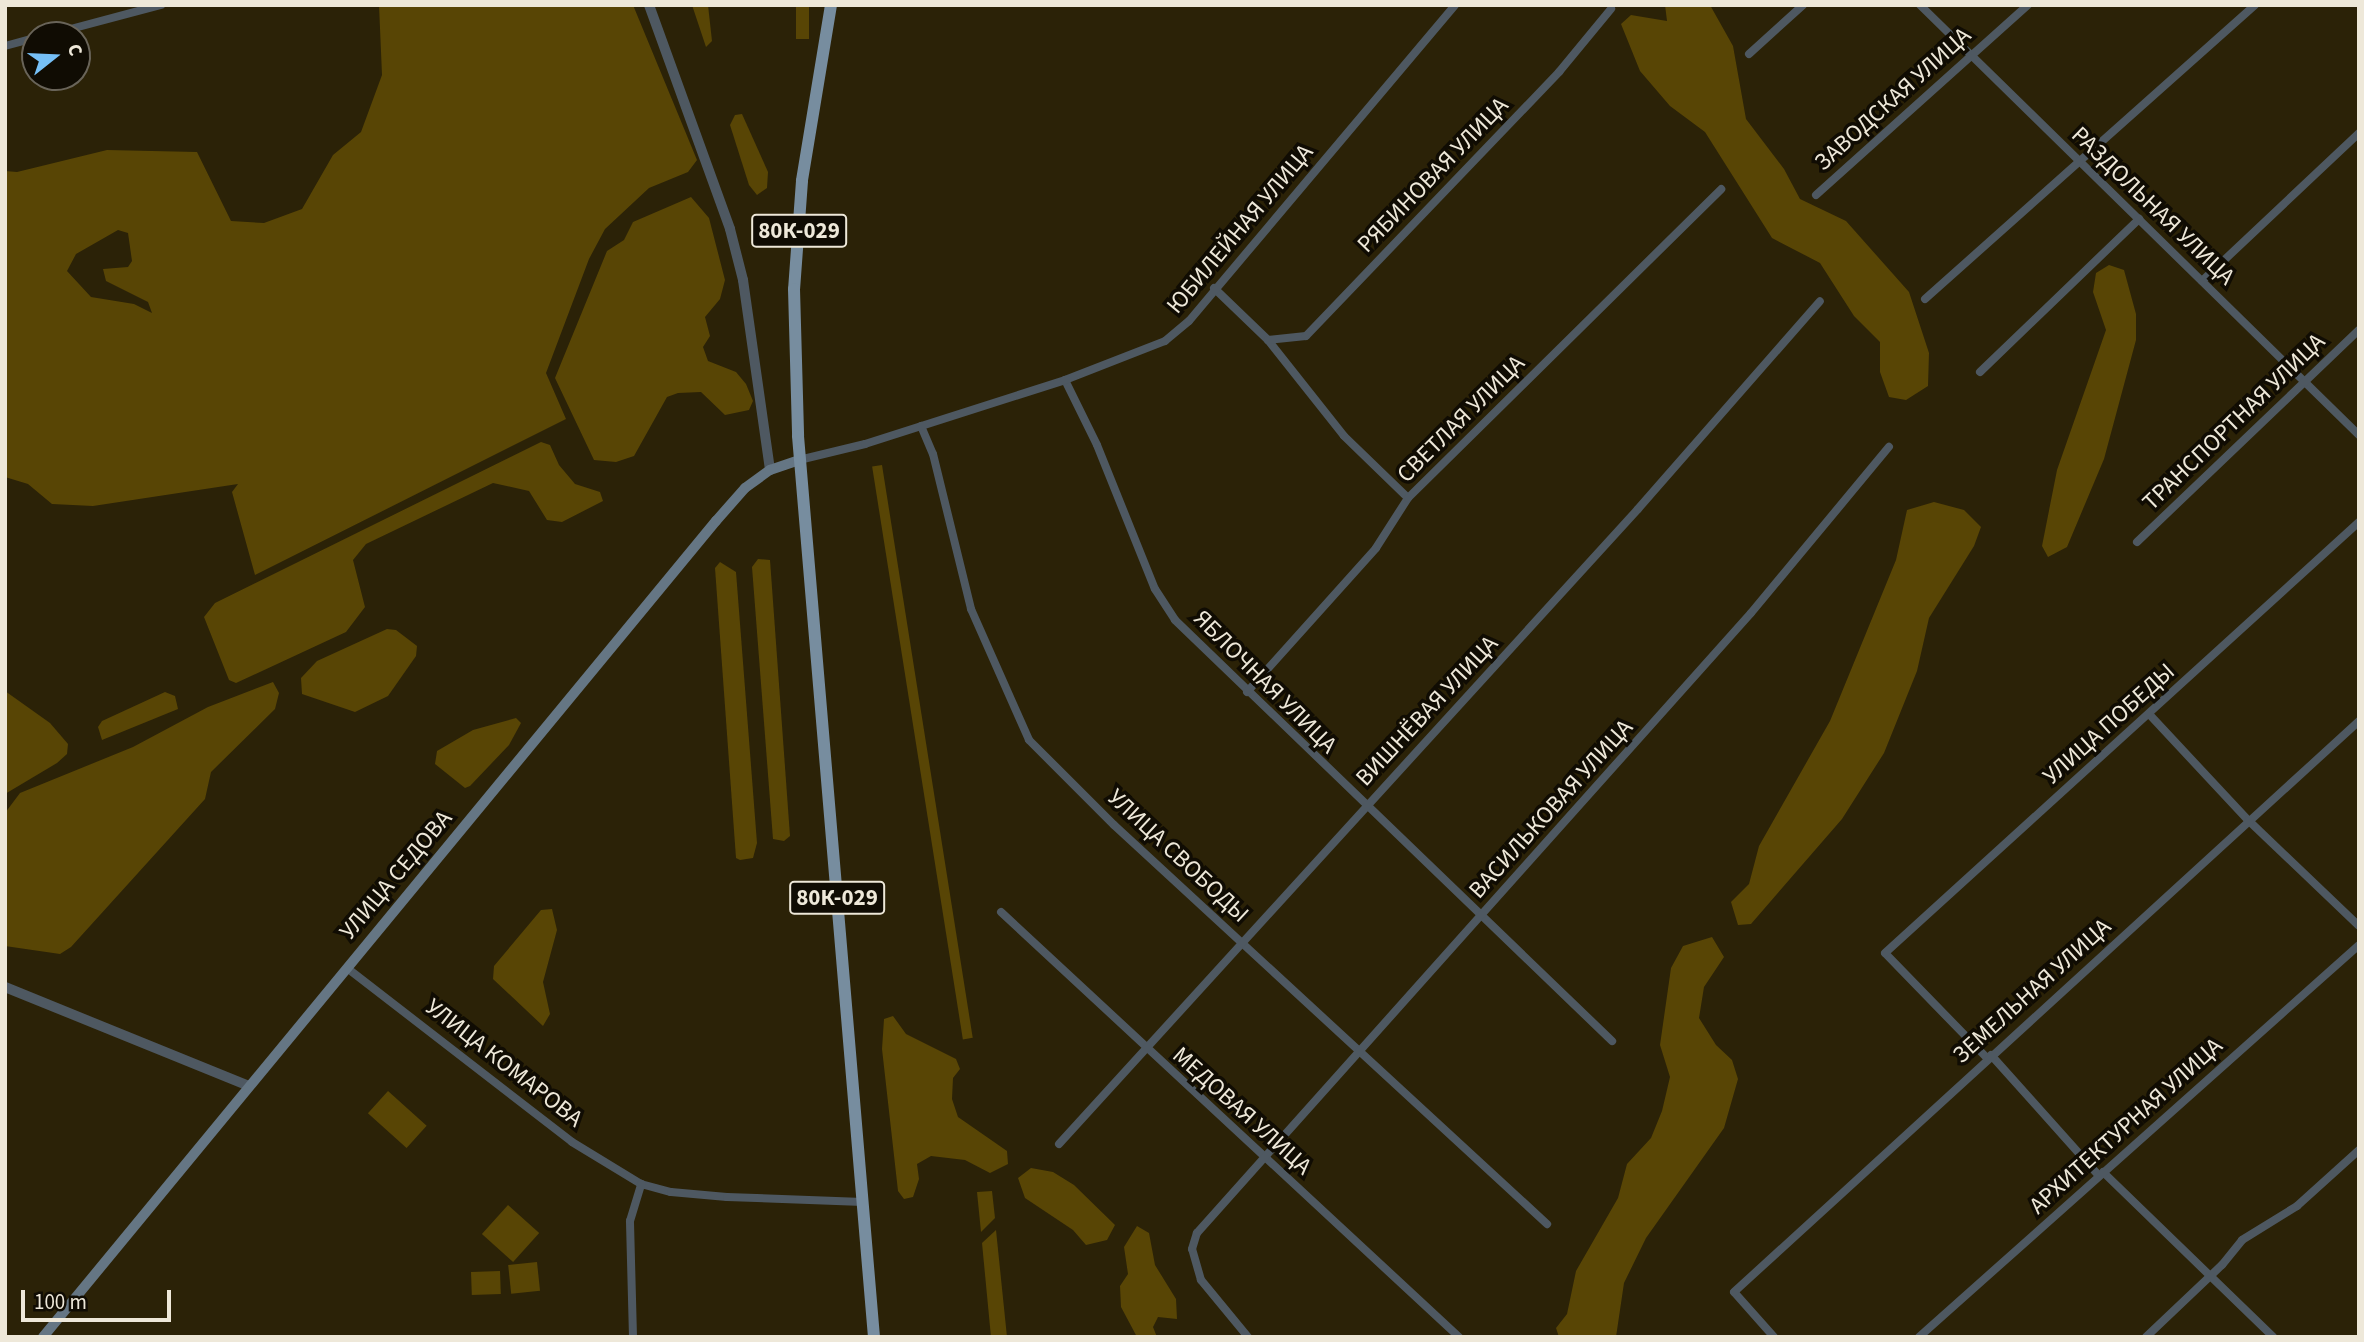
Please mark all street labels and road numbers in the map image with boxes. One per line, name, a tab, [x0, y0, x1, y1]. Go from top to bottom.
street label: ЗАВОДСКАЯ УЛИЦА	[1809, 21, 1977, 177]
street label: РЯБИНОВАЯ УЛИЦА	[1351, 91, 1515, 259]
street label: РАЗДОЛЬНАЯ УЛИЦА	[2065, 121, 2241, 291]
street label: ЮБИЛЕЙНАЯ УЛИЦА	[1161, 138, 1319, 320]
road number: 80К-029	[750, 212, 848, 250]
street label: ТРАНСПОРТНАЯ УЛИЦА	[2137, 327, 2331, 517]
street label: СВЕТЛАЯ УЛИЦА	[1391, 349, 1531, 489]
street label: ЯБЛОЧНАЯ УЛИЦА	[1187, 604, 1343, 760]
street label: ВИШНЁВАЯ УЛИЦА	[1350, 630, 1504, 792]
street label: УЛИЦА ПОБЕДЫ	[2037, 657, 2181, 791]
street label: ВАСИЛЬКОВАЯ УЛИЦА	[1463, 713, 1639, 905]
street label: УЛИЦА СВОБОДЫ	[1102, 783, 1254, 929]
street label: УЛИЦА СЕДОВА	[334, 805, 458, 945]
road number: 80К-029	[788, 878, 886, 917]
street label: ЗЕМЕЛЬНАЯ УЛИЦА	[1947, 913, 2117, 1069]
street label: УЛИЦА КОМАРОВА	[420, 993, 588, 1133]
street label: АРХИТЕКТУРНАЯ УЛИЦА	[2023, 1032, 2229, 1220]
street label: МЕДОВАЯ УЛИЦА	[1167, 1041, 1317, 1181]

